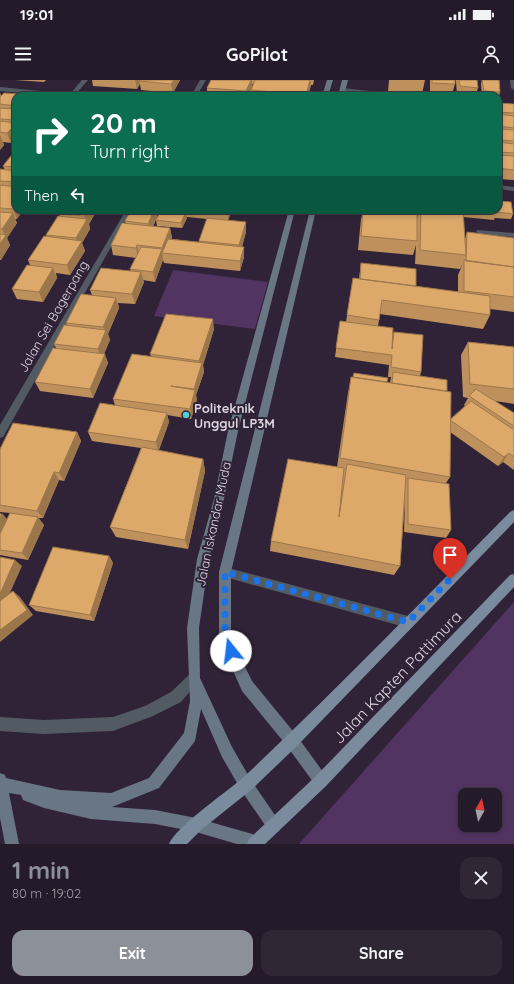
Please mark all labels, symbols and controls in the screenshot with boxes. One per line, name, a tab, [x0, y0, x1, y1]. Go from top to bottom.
text: 19:01	[20, 5, 54, 24]
icon: menu	[12, 43, 34, 65]
text: GoPilot	[226, 43, 288, 66]
icon: person	[480, 43, 502, 65]
text: 20 m	[90, 105, 157, 140]
icon: right	[24, 108, 76, 160]
text: Turn right	[90, 140, 170, 163]
icon: left	[67, 184, 89, 206]
text: Then	[24, 186, 59, 205]
street label: Jalan Sei Bagerpang	[15, 257, 91, 375]
place label: Politeknik Unggul LP3M	[194, 400, 275, 431]
marker: Politeknik Unggul LP3M	[181, 410, 191, 420]
street label: Jalan Iskandar Muda	[192, 460, 234, 588]
pin	[433, 538, 467, 579]
icon: arrive	[439, 544, 461, 566]
street label: Jalan Kapten Pattimura	[328, 606, 466, 748]
position arrow	[210, 630, 252, 672]
north arrow	[458, 788, 502, 832]
map controls	[458, 788, 502, 832]
text: 1 min	[12, 855, 70, 885]
button: close	[460, 857, 502, 899]
text: 80 m · 19:02	[12, 885, 81, 901]
button: Exit	[12, 930, 253, 976]
button: Share	[261, 930, 502, 976]

